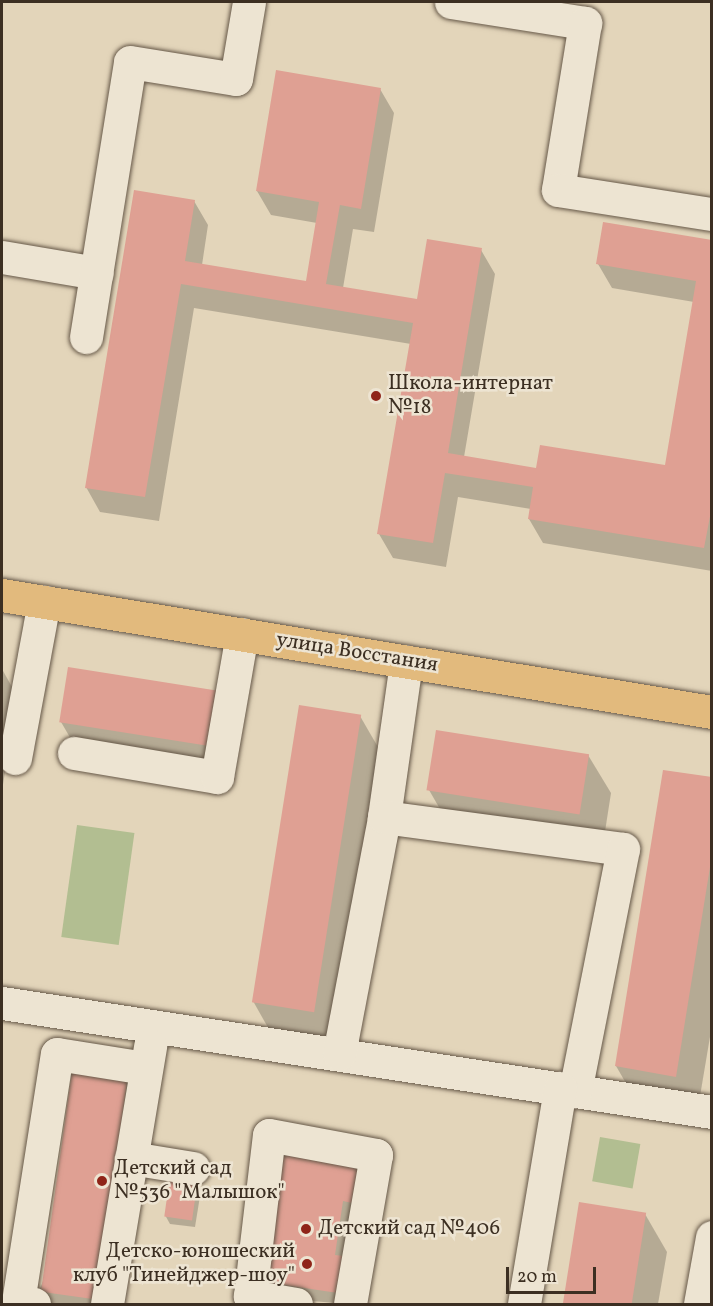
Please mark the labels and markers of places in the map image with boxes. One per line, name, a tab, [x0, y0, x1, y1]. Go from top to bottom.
place label: Школа-интернат №18	[388, 371, 553, 421]
marker: Школа-интернат №18	[369, 389, 383, 403]
place label: Детский сад №536 "Малышок"	[114, 1156, 285, 1206]
marker: Детский сад №536 "Малышок"	[95, 1174, 109, 1188]
place label: Детский сад №406	[318, 1216, 500, 1242]
marker: Детский сад №406	[299, 1222, 313, 1236]
place label: Детско-юношеский клуб "Тинейджер-шоу"	[73, 1239, 295, 1289]
marker: Детско-юношеский клуб "Тинейджер-шоу"	[300, 1257, 314, 1271]

